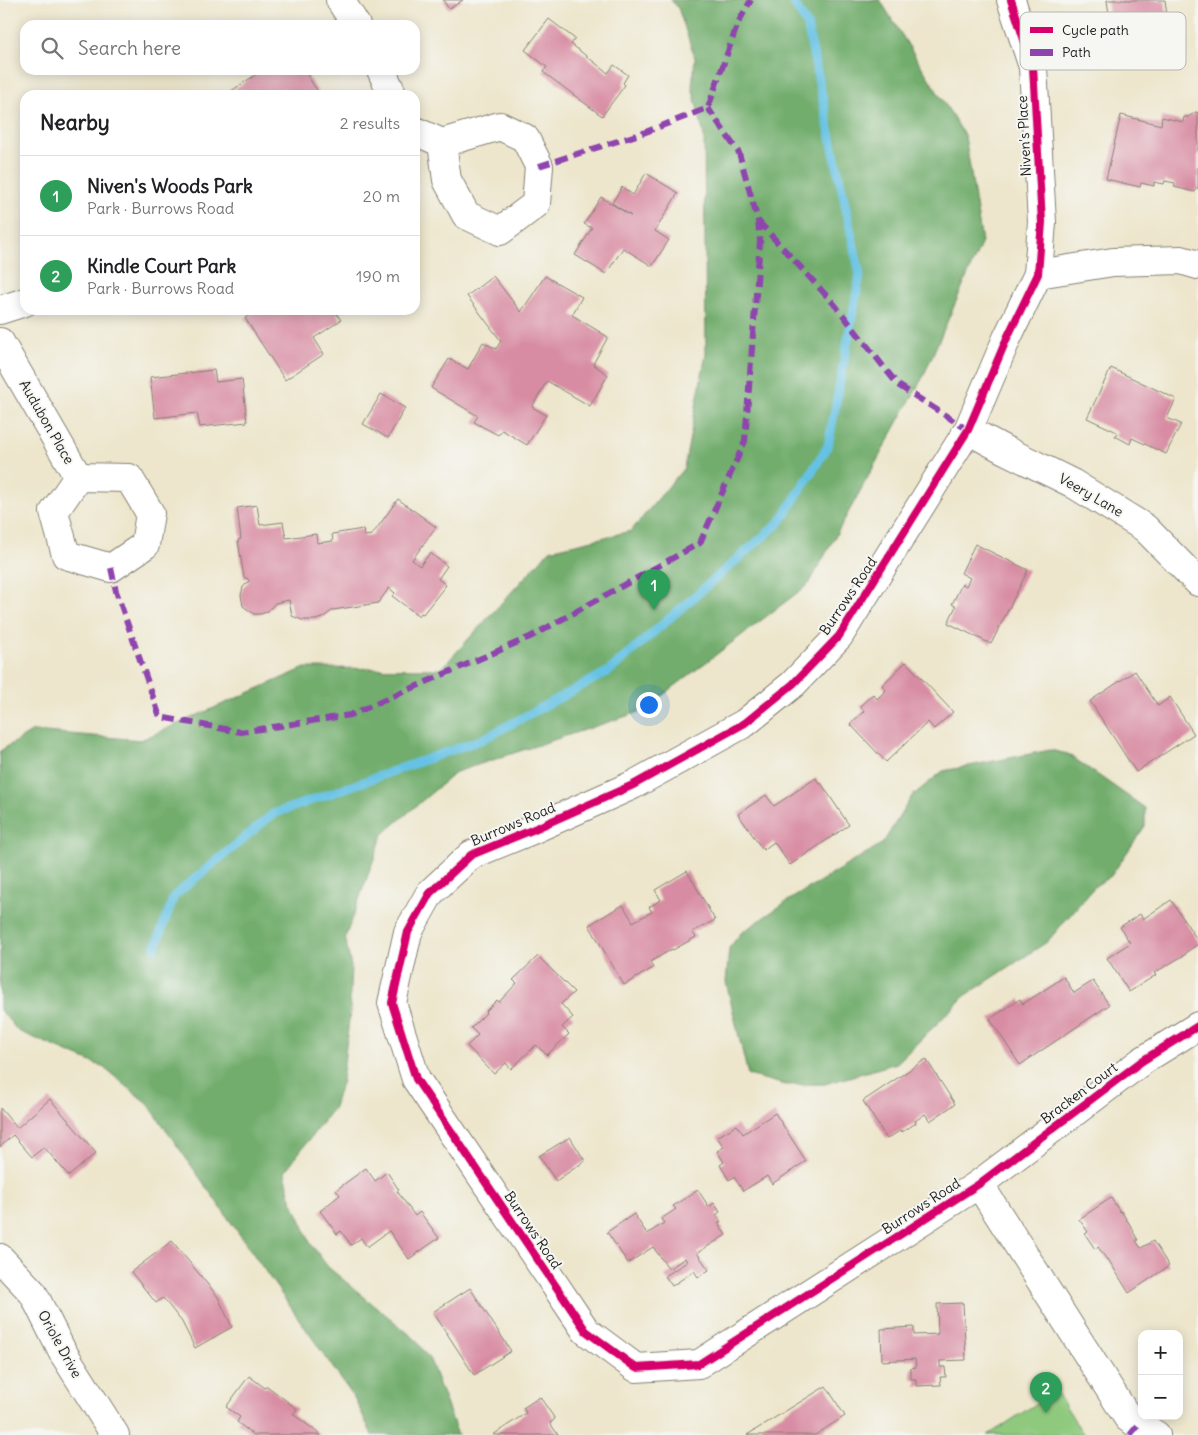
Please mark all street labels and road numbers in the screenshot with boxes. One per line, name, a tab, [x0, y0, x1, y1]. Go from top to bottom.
street label: Niven's Place	[1013, 95, 1035, 177]
street label: Audubon Place	[16, 377, 78, 467]
street label: Veery Lane	[1056, 469, 1126, 521]
street label: Burrows Road	[815, 554, 881, 638]
street label: Burrows Road	[468, 798, 558, 850]
street label: Bracken Court	[1037, 1058, 1121, 1128]
street label: Burrows Road	[878, 1174, 964, 1238]
street label: Burrows Road	[500, 1188, 566, 1272]
street label: Oriole Drive	[34, 1307, 86, 1381]

